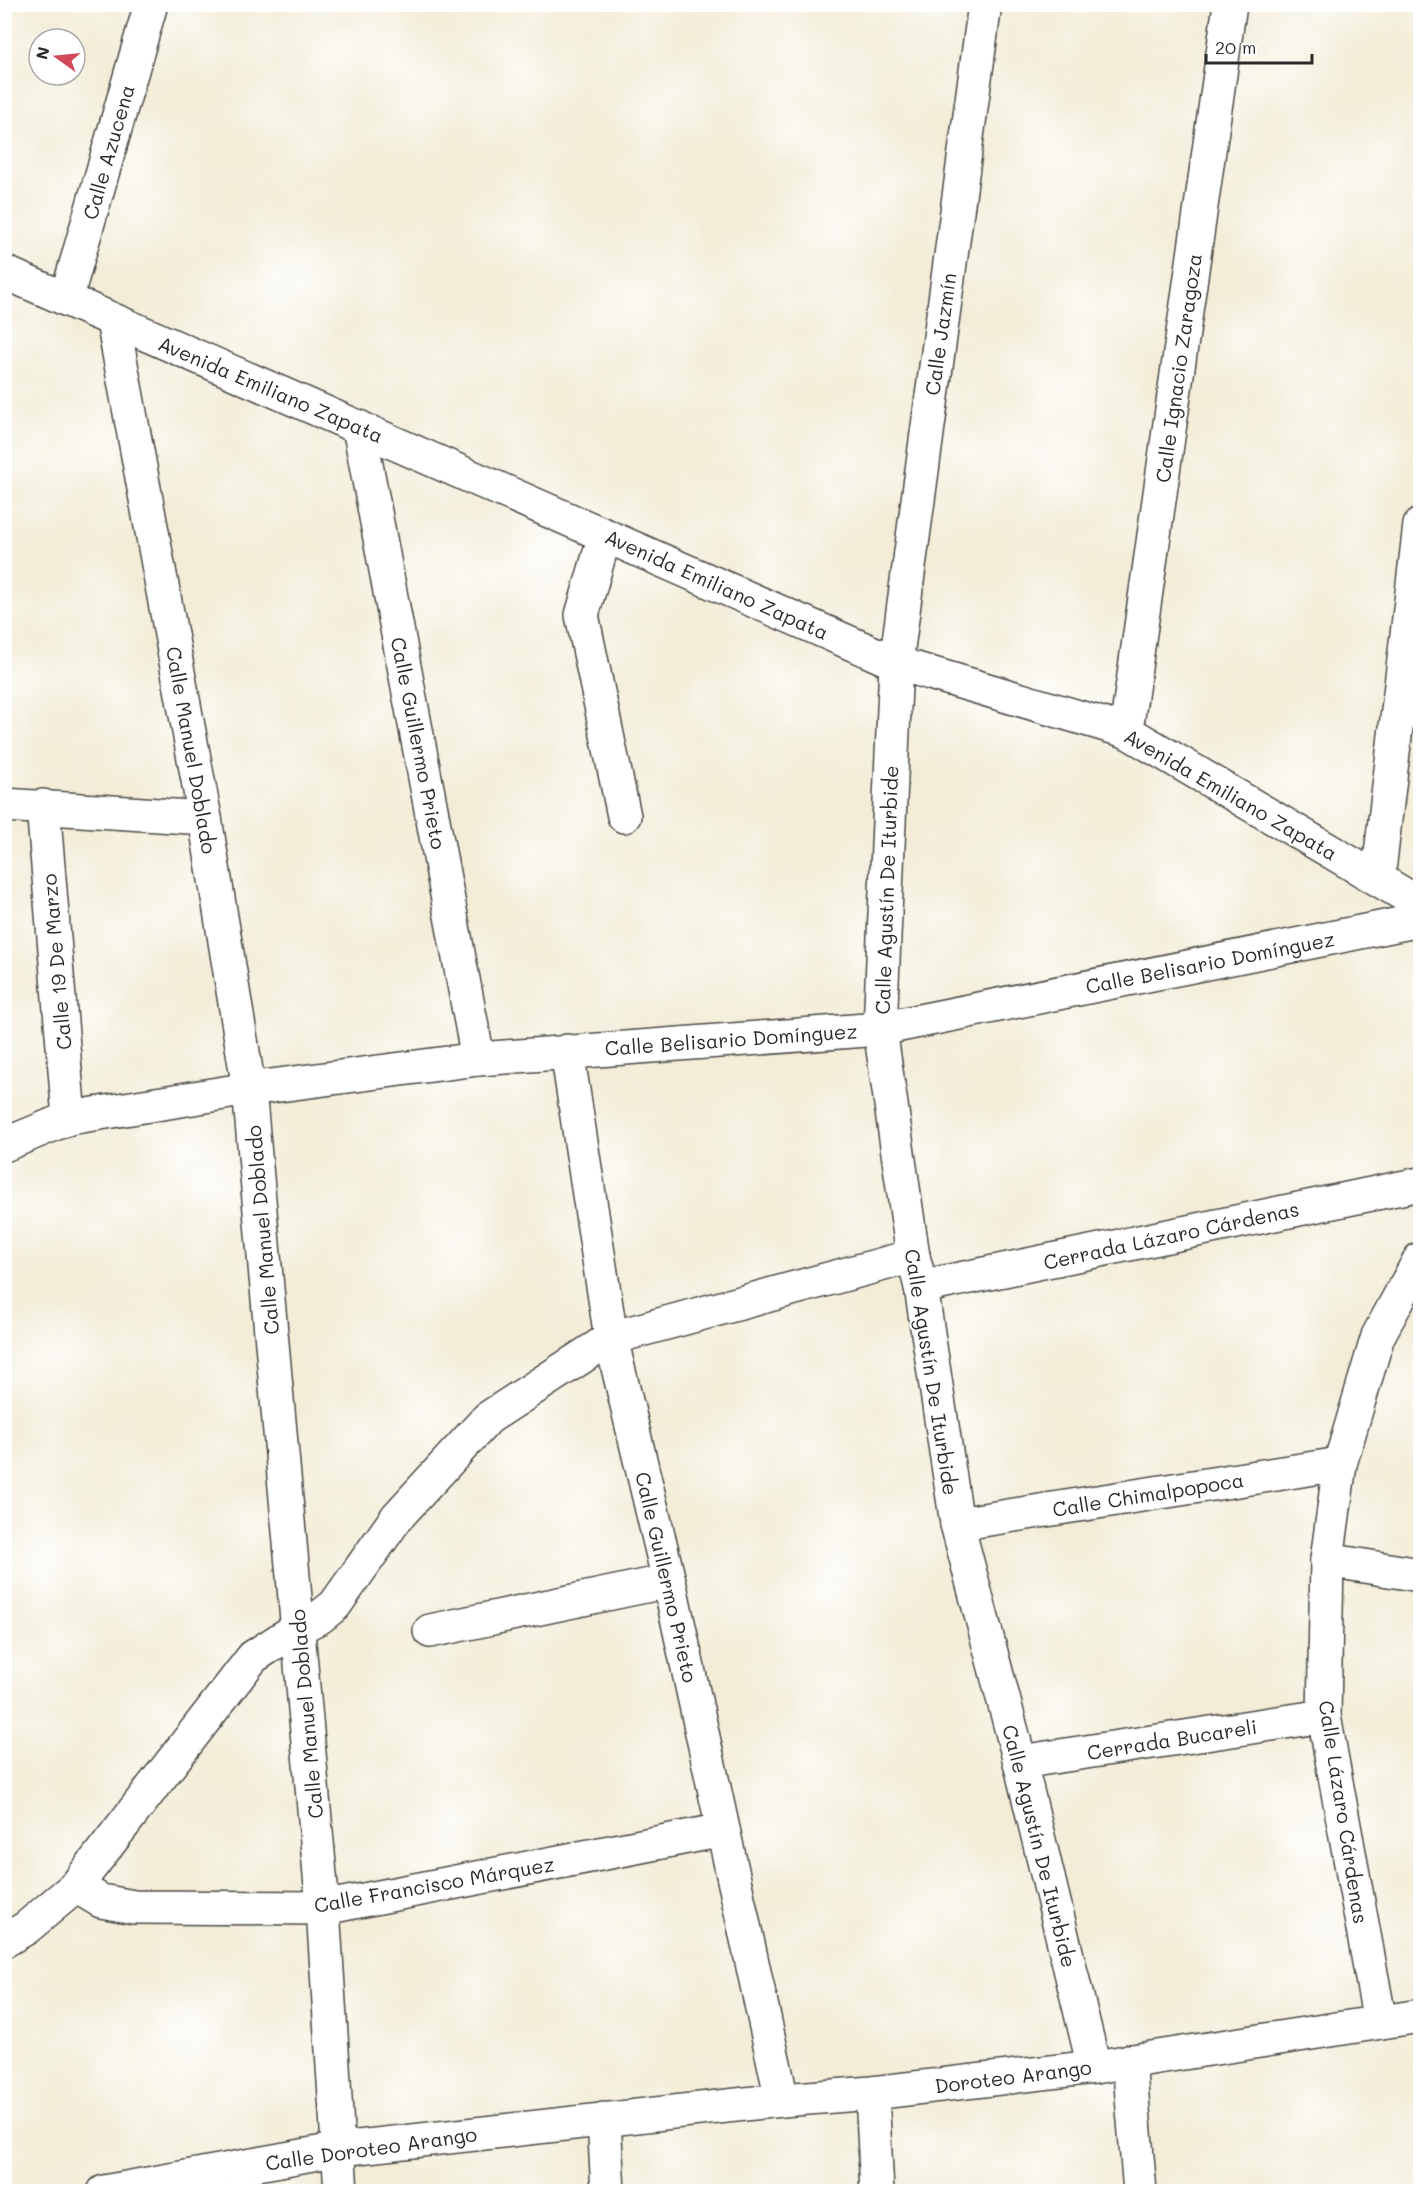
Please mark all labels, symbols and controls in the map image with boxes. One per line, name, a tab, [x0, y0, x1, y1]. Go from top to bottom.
north arrow	[27, 27, 87, 87]
scale bar	[1206, 27, 1312, 65]
text: 20 m	[1215, 35, 1256, 59]
text: N	[30, 44, 54, 62]
street label: Calle Azucena	[76, 82, 140, 222]
street label: Calle Ignacio Zaragoza	[1149, 252, 1207, 484]
street label: Calle Jazmín	[919, 271, 961, 397]
street label: Avenida Emiliano Zapata	[155, 330, 387, 448]
street label: Avenida Emiliano Zapata	[601, 523, 833, 645]
street label: Calle Guillermo Prieto	[386, 635, 452, 851]
street label: Calle Manuel Doblado	[161, 644, 223, 856]
street label: Avenida Emiliano Zapata	[1120, 722, 1342, 866]
street label: Calle Agustín De Iturbide	[869, 765, 903, 1015]
street label: Calle 19 De Marzo	[35, 873, 77, 1051]
street label: Calle Belisario Domínguez	[1083, 925, 1337, 999]
street label: Calle Belisario Domínguez	[604, 1017, 858, 1061]
street label: Calle Manuel Doblado	[240, 1124, 284, 1336]
street label: Cerrada Lázaro Cárdenas	[1041, 1195, 1301, 1275]
street label: Calle Agustín De Iturbide	[900, 1247, 964, 1497]
street label: Calle Chimalpopoca	[1051, 1466, 1245, 1522]
street label: Calle Guillermo Prieto	[630, 1469, 704, 1685]
street label: Calle Manuel Doblado	[284, 1608, 328, 1820]
street label: Calle Lázaro Cárdenas	[1314, 1699, 1374, 1925]
street label: Cerrada Bucareli	[1085, 1713, 1259, 1765]
street label: Calle Agustín De Iturbide	[997, 1722, 1083, 1970]
street label: Calle Francisco Márquez	[312, 1850, 556, 1918]
street label: Doroteo Arango	[933, 2053, 1093, 2099]
street label: Calle Doroteo Arango	[264, 2120, 479, 2176]

